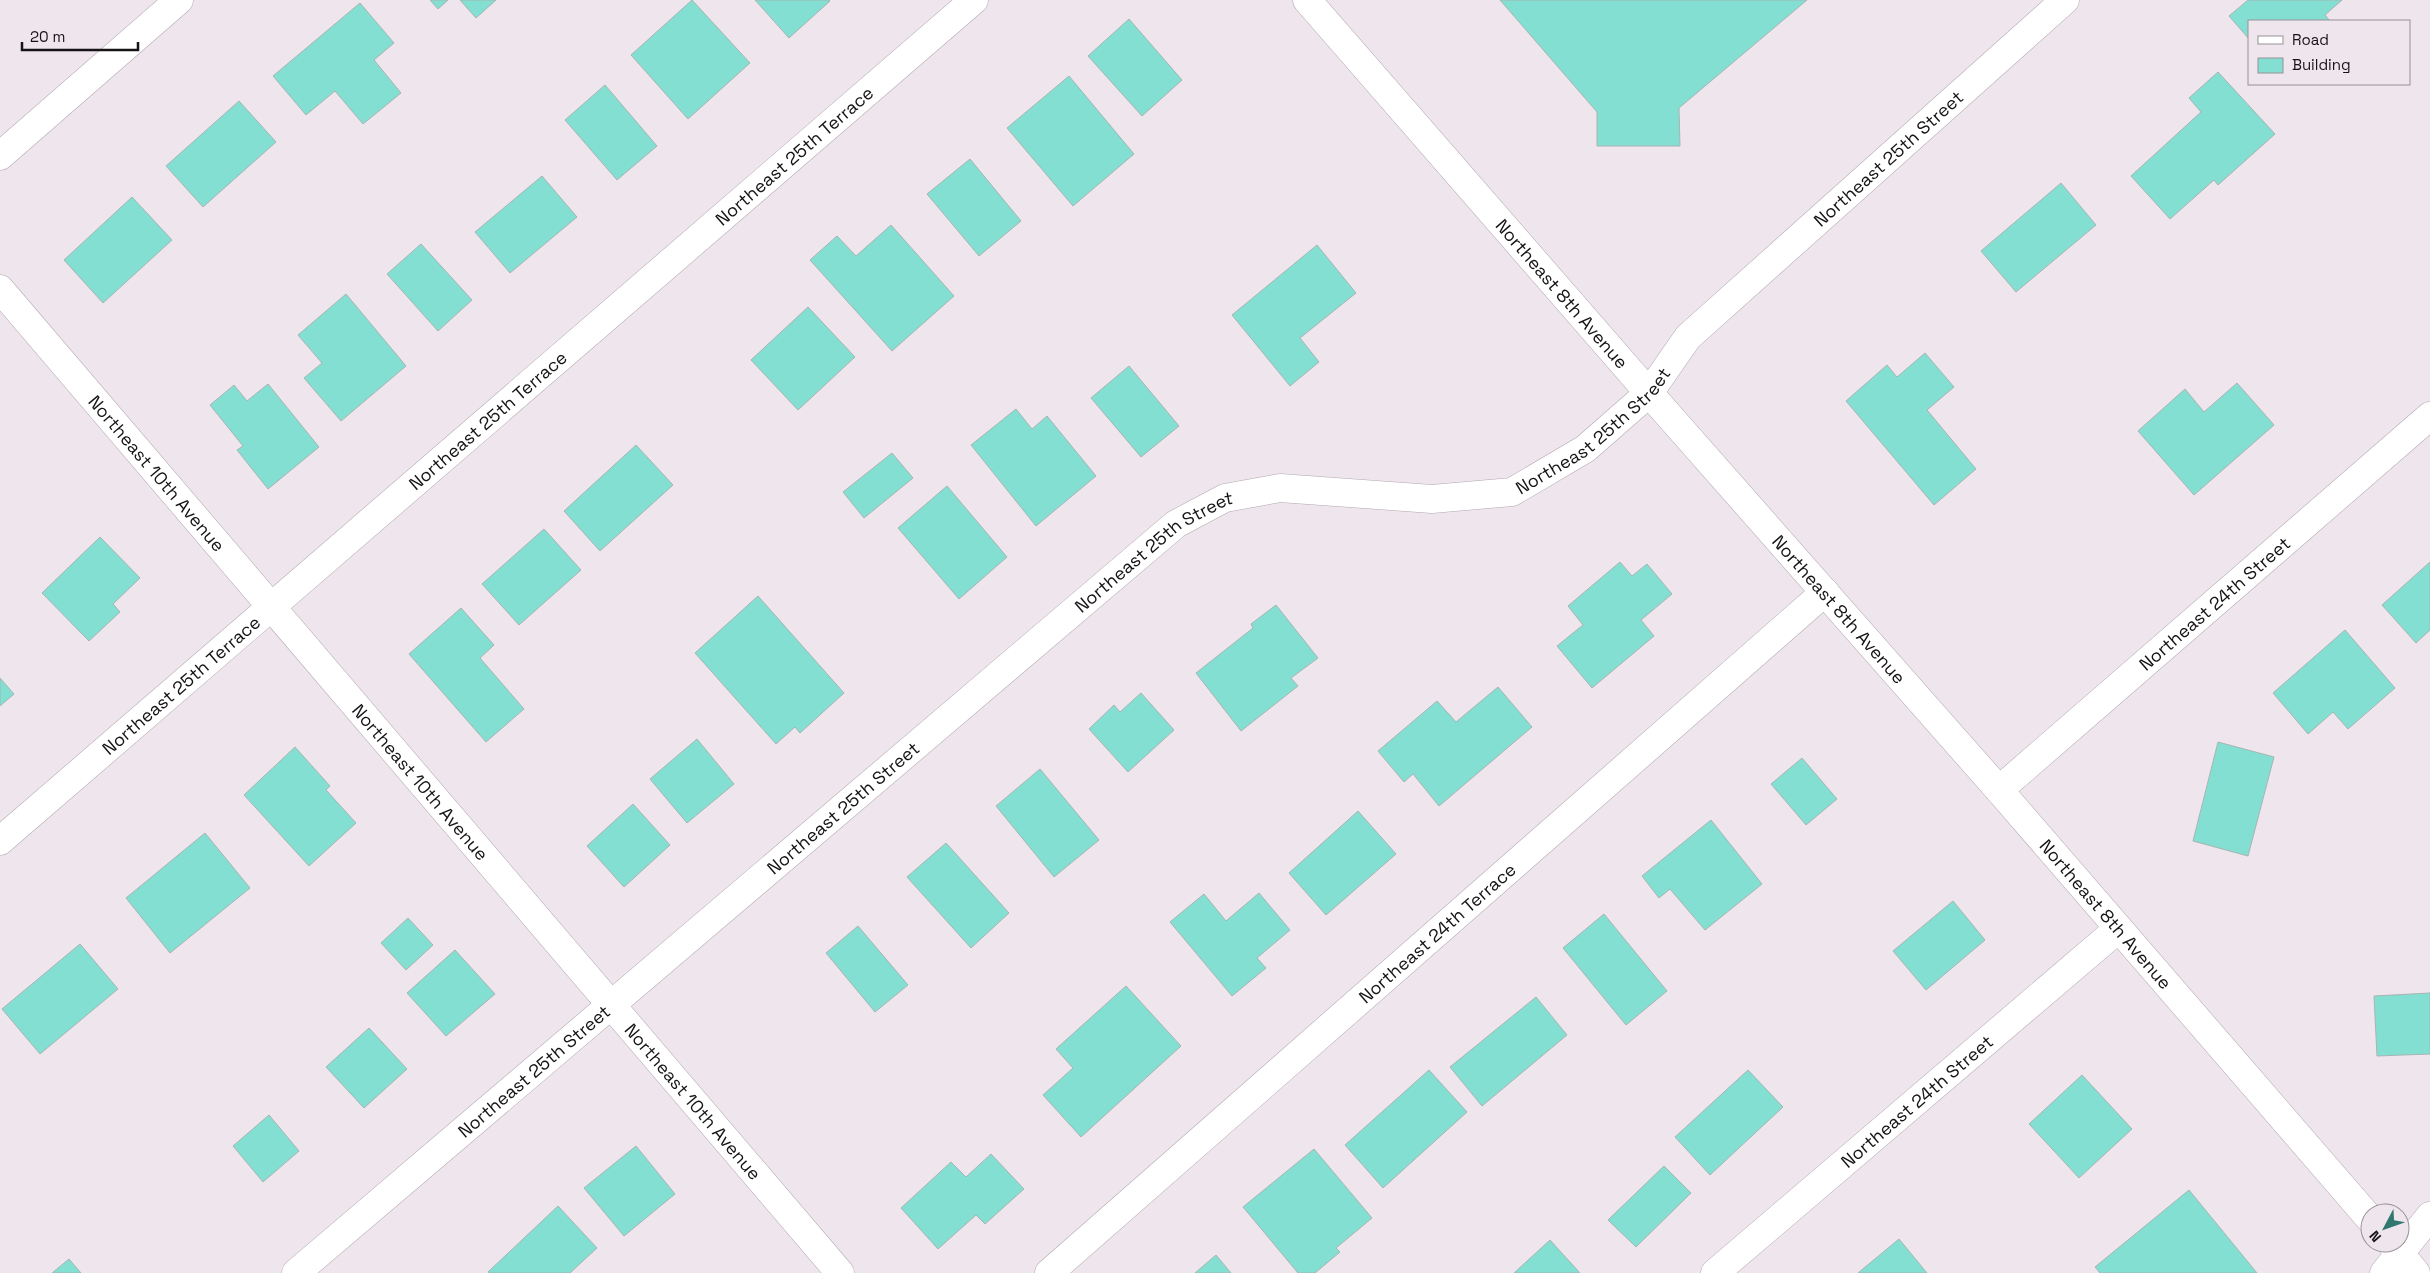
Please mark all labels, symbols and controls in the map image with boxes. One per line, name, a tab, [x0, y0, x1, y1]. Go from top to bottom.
scale bar	[22, 20, 139, 52]
legend	[2248, 20, 2410, 85]
text: 20 m	[30, 27, 65, 46]
text: Road	[2292, 30, 2329, 49]
text: Building	[2292, 55, 2351, 74]
street label: Northeast 25th Terrace	[710, 81, 878, 230]
street label: Northeast 25th Street	[1808, 85, 1968, 231]
street label: Northeast 8th Avenue	[1491, 214, 1634, 373]
street label: Northeast 25th Terrace	[404, 345, 571, 495]
street label: Northeast 25th Street	[1511, 363, 1675, 499]
street label: Northeast 10th Avenue	[84, 390, 230, 556]
street label: Northeast 25th Street	[1069, 485, 1234, 617]
street label: Northeast 8th Avenue	[1768, 530, 1911, 688]
street label: Northeast 24th Street	[2134, 531, 2295, 675]
street label: Northeast 25th Terrace	[97, 610, 265, 759]
street label: Northeast 10th Avenue	[347, 699, 494, 865]
street label: Northeast 25th Street	[762, 736, 924, 879]
street label: Northeast 8th Avenue	[2035, 834, 2177, 994]
street label: Northeast 24th Terrace	[1353, 857, 1520, 1008]
street label: Northeast 25th Street	[453, 999, 615, 1142]
street label: Northeast 10th Avenue	[620, 1018, 767, 1184]
street label: Northeast 24th Street	[1836, 1030, 1997, 1172]
north arrow	[2360, 1203, 2410, 1253]
text: N	[2365, 1227, 2385, 1246]

